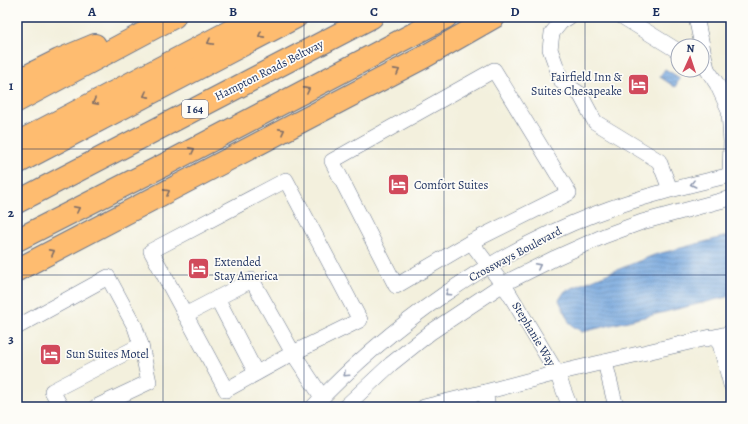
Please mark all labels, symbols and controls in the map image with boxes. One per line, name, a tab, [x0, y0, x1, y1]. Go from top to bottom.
text: A	[87, 3, 97, 20]
text: B	[229, 3, 237, 20]
text: C	[370, 3, 378, 20]
text: D	[510, 3, 520, 20]
text: E	[652, 3, 660, 20]
one-way arrow	[258, 30, 266, 38]
street label: Hampton Roads Beltway	[212, 35, 327, 104]
one-way arrow	[207, 37, 214, 44]
north arrow	[670, 38, 710, 78]
text: N	[686, 41, 695, 56]
one-way arrow	[393, 68, 400, 76]
place label: Fairfield Inn & Suites Chesapeake	[531, 69, 623, 99]
hotel icon: Fairfield Inn & Suites Chesapeake	[625, 71, 651, 97]
text: 1	[9, 77, 14, 94]
one-way arrow	[303, 87, 311, 94]
one-way arrow	[143, 91, 151, 98]
one-way arrow	[92, 97, 99, 104]
road number: I 64	[182, 100, 208, 118]
one-way arrow	[278, 129, 285, 136]
one-way arrow	[188, 147, 195, 155]
hotel icon: Comfort Suites	[385, 172, 411, 198]
place label: Comfort Suites	[414, 177, 488, 193]
one-way arrow	[690, 179, 696, 187]
one-way arrow	[162, 189, 170, 196]
text: 2	[8, 204, 15, 221]
one-way arrow	[72, 207, 80, 214]
street label: Crossways Boulevard	[466, 222, 565, 285]
one-way arrow	[47, 249, 55, 257]
place label: Extended Stay America	[214, 254, 278, 284]
hotel icon: Extended Stay America	[186, 256, 212, 282]
one-way arrow	[534, 263, 542, 271]
one-way arrow	[445, 288, 452, 296]
street label: Stephanie Way	[508, 299, 560, 370]
text: 3	[8, 330, 14, 347]
hotel icon: Sun Suites Motel	[37, 341, 63, 367]
place label: Sun Suites Motel	[66, 346, 149, 362]
one-way arrow	[344, 369, 351, 376]

